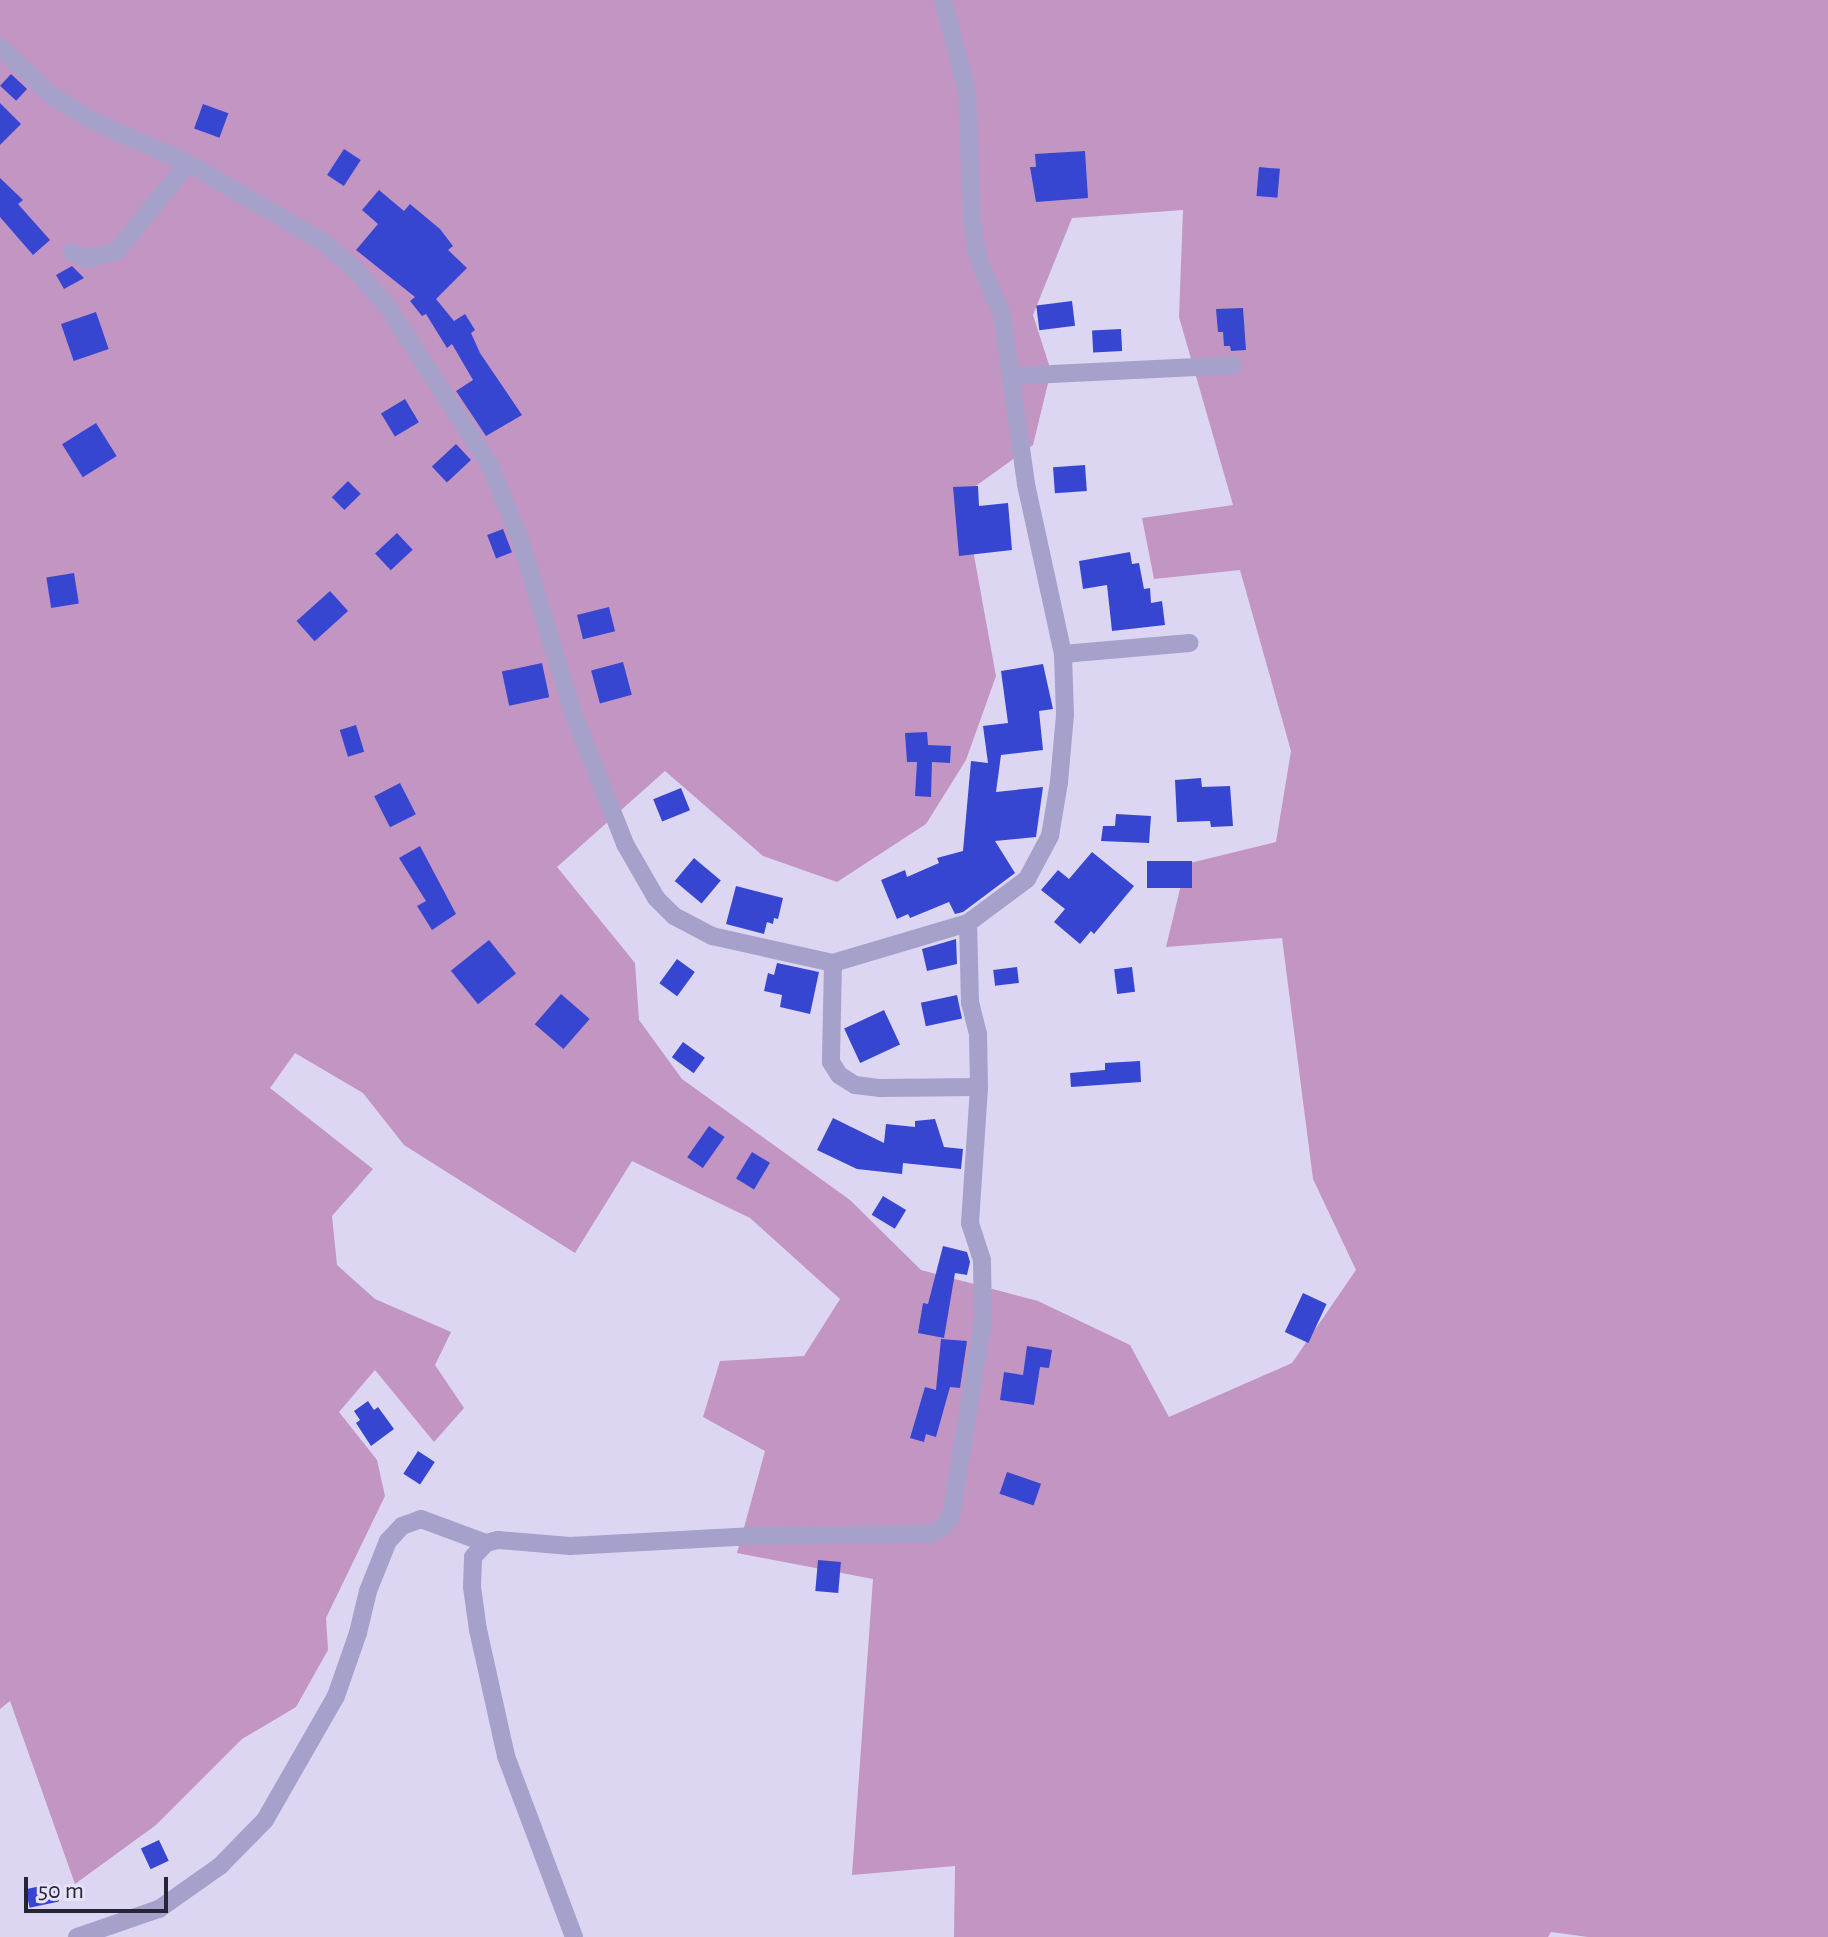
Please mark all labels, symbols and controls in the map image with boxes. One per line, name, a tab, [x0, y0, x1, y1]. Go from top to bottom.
scale bar	[28, 1861, 172, 1911]
text: 50 m	[38, 1879, 84, 1903]

